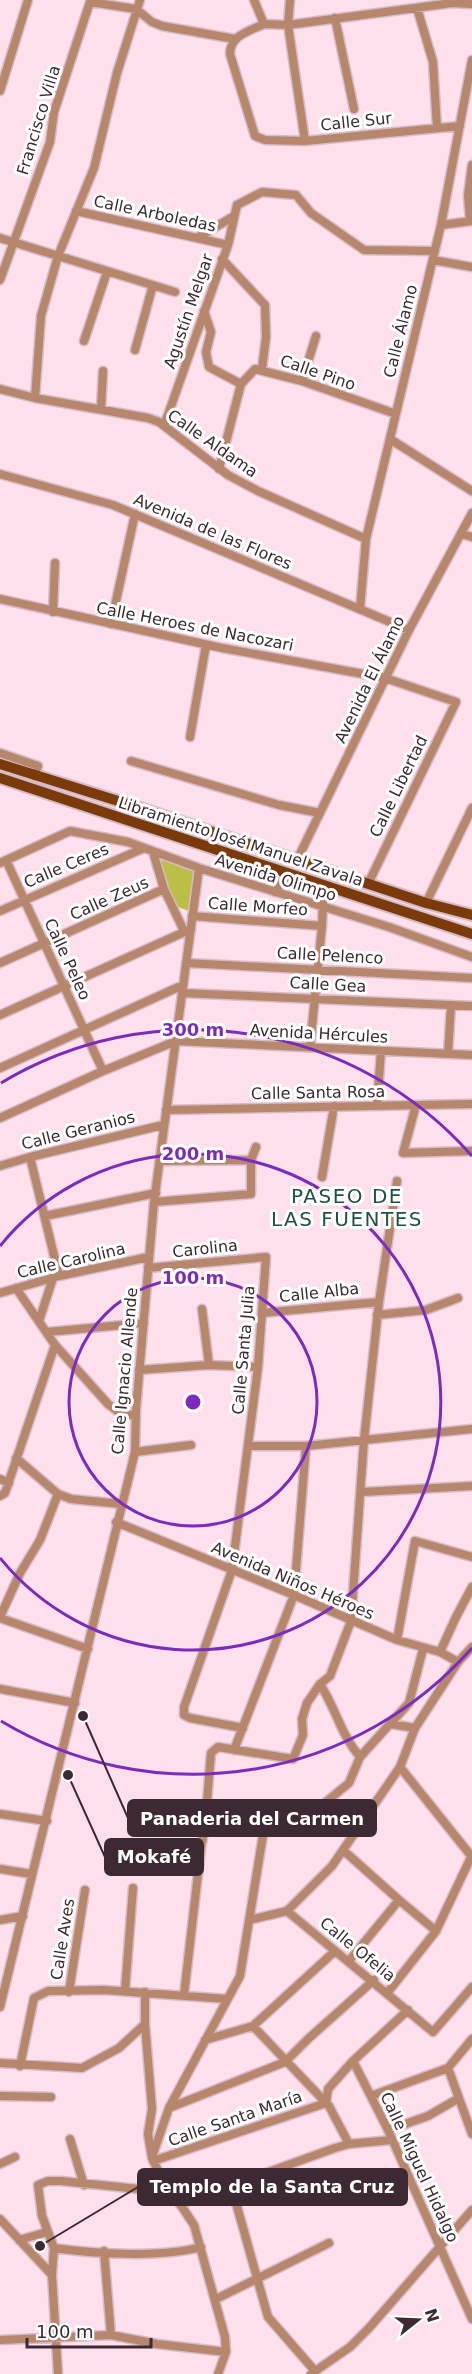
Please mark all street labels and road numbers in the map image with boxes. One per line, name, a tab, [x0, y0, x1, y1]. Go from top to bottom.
street label: Francisco Villa	[13, 63, 64, 177]
street label: Calle Sur	[319, 108, 393, 135]
street label: Calle Arboledas	[92, 191, 218, 236]
street label: Agustín Melgar	[160, 251, 217, 371]
street label: Calle Álamo	[380, 283, 421, 380]
street label: Calle Pino	[278, 351, 358, 394]
street label: Calle Aldama	[164, 405, 261, 481]
street label: Avenida de las Flores	[131, 490, 295, 573]
street label: Calle Heroes de Nacozari	[95, 598, 295, 655]
street label: Avenida El Álamo	[330, 613, 408, 746]
street label: Calle Libertad	[366, 732, 431, 840]
street label: Libramiento José Manuel Zavala	[116, 793, 366, 890]
street label: Calle Ceres	[21, 839, 111, 892]
street label: Avenida Olimpo	[213, 850, 339, 905]
street label: Calle Zeus	[67, 873, 151, 924]
street label: Calle Morfeo	[207, 894, 309, 919]
street label: Calle Peleo	[40, 915, 95, 1003]
street label: Calle Pelenco	[276, 943, 384, 968]
street label: Calle Gea	[289, 973, 367, 996]
street label: Avenida Hércules	[249, 1020, 389, 1047]
street label: Calle Santa Rosa	[251, 1082, 385, 1103]
street label: Calle Geranios	[19, 1107, 137, 1154]
street label: Carolina	[171, 1236, 239, 1261]
street label: Calle Carolina	[15, 1239, 127, 1282]
street label: Calle Alba	[278, 1279, 360, 1306]
street label: Calle Santa Julia	[228, 1285, 259, 1415]
street label: Calle Ignacio Allende	[108, 1287, 141, 1455]
street label: Avenida Niños Héroes	[209, 1538, 377, 1623]
street label: Calle Aves	[47, 1897, 78, 1981]
street label: Calle Ofelia	[316, 1913, 399, 1986]
street label: Calle Santa María	[166, 2087, 305, 2150]
street label: Calle Miguel Hidalgo	[376, 2089, 463, 2245]

